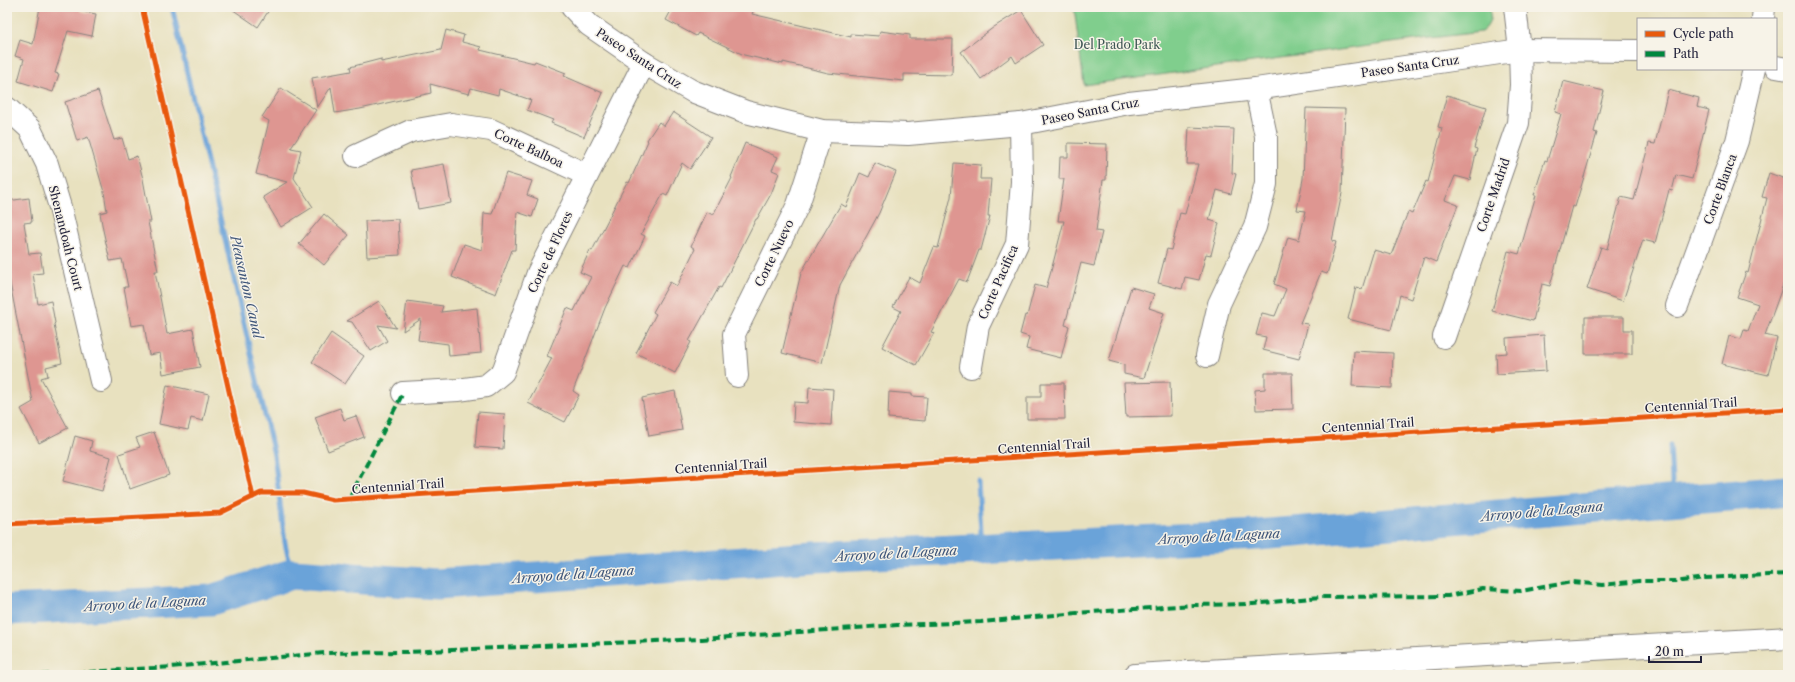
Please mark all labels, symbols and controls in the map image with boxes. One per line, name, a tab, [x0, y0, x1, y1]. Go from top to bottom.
legend	[1637, 18, 1777, 70]
street label: Paseo Santa Cruz	[593, 25, 685, 91]
text: Cycle path	[1673, 26, 1734, 41]
park label: Del Prado Park	[1074, 37, 1161, 52]
text: Path	[1673, 46, 1699, 61]
street label: Paseo Santa Cruz	[1360, 52, 1460, 80]
street label: Paseo Santa Cruz	[1040, 94, 1140, 128]
street label: Corte Balboa	[492, 125, 567, 171]
street label: Corte Blanca	[1700, 151, 1740, 226]
street label: Corte Madrid	[1473, 155, 1513, 234]
street label: Shenandoah Court	[46, 184, 86, 293]
street label: Corte de Flores	[524, 209, 576, 295]
street label: Corte Nuevo	[751, 217, 797, 289]
water label: Pleasanton Canal	[227, 233, 267, 342]
street label: Corte Pacifica	[975, 242, 1021, 322]
street label: Centennial Trail	[1644, 394, 1738, 416]
street label: Centennial Trail	[1321, 414, 1415, 436]
street label: Centennial Trail	[997, 435, 1091, 457]
street label: Centennial Trail	[674, 455, 768, 477]
street label: Centennial Trail	[351, 475, 445, 497]
water label: Arroyo de la Laguna	[1478, 498, 1604, 524]
water label: Arroyo de la Laguna	[1155, 525, 1281, 547]
water label: Arroyo de la Laguna	[832, 542, 958, 564]
water label: Arroyo de la Laguna	[509, 562, 635, 586]
water label: Arroyo de la Laguna	[81, 592, 207, 614]
scale bar	[1649, 638, 1701, 664]
text: 20 m	[1655, 644, 1684, 659]

